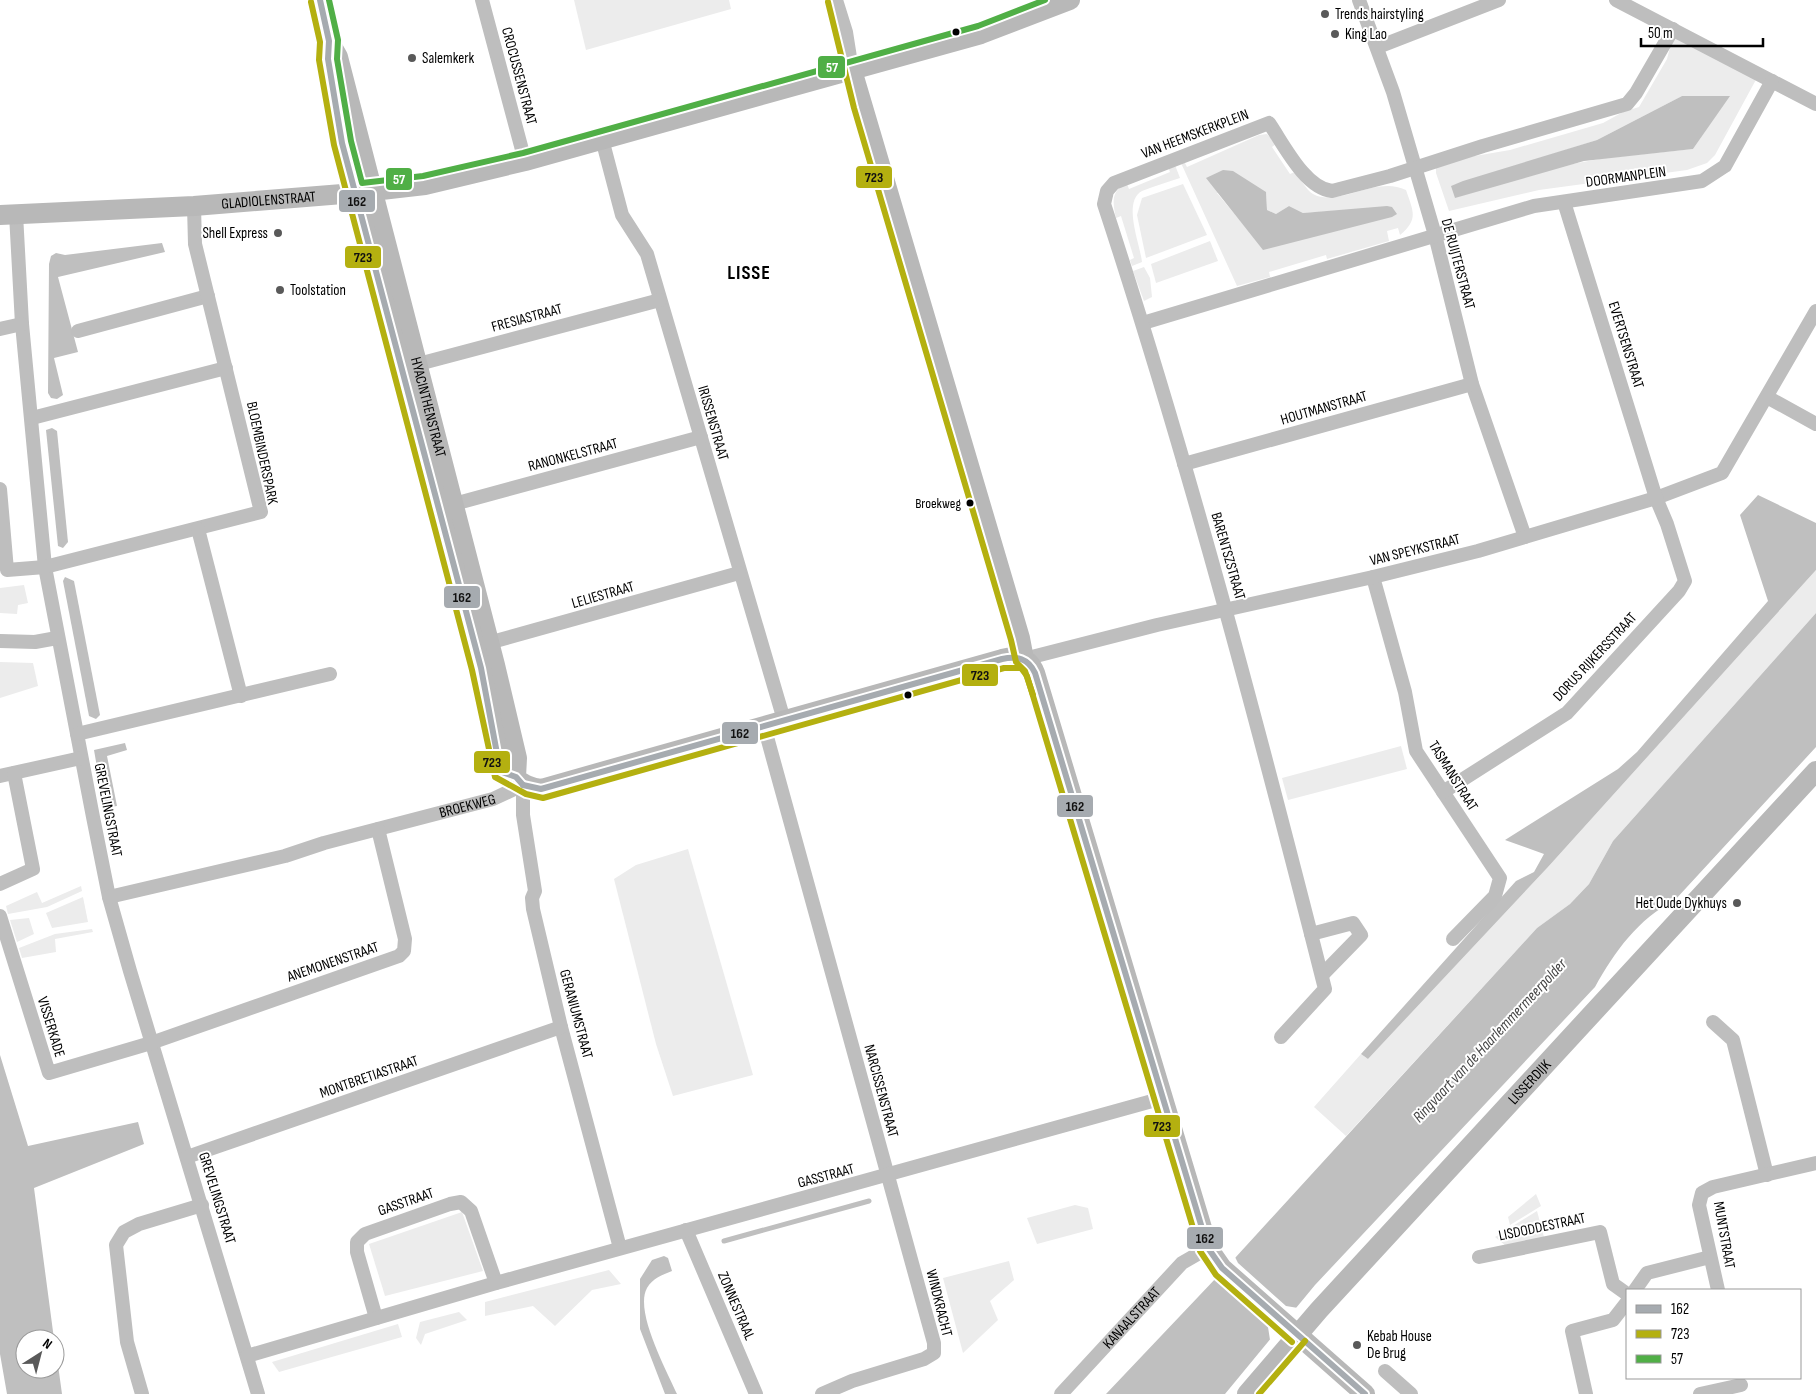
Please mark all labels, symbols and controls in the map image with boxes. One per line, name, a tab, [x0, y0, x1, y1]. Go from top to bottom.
place label: Trends hairstyling	[1335, 5, 1424, 24]
marker: Trends hairstyling	[1319, 8, 1331, 20]
scale bar	[1641, 15, 1764, 47]
text: 50 m	[1648, 24, 1673, 43]
street label: CROCUSSENSTRAAT	[497, 25, 541, 127]
place label: King Lao	[1345, 25, 1387, 44]
unlabelled marker	[951, 27, 961, 37]
marker: King Lao	[1329, 28, 1341, 40]
place label: Salemkerk	[422, 49, 474, 68]
marker: Salemkerk	[406, 52, 418, 64]
line badge: 57	[817, 55, 846, 79]
text: 57	[826, 59, 839, 76]
street label: VAN HEEMSKERKPLEIN	[1139, 105, 1251, 163]
street label: DOORMANPLEIN	[1585, 162, 1667, 192]
line badge: 723	[855, 165, 893, 189]
line badge: 57	[385, 167, 413, 191]
text: 723	[865, 169, 883, 186]
text: 57	[393, 171, 406, 188]
street label: GLADIOLENSTRAAT	[221, 187, 316, 213]
line badge: 162	[338, 189, 376, 213]
text: 162	[348, 193, 366, 210]
street label: DE RUIJTERSTRAAT	[1437, 216, 1479, 312]
place label: Shell Express	[202, 224, 268, 243]
marker: Shell Express	[272, 227, 284, 239]
line badge: 723	[344, 245, 382, 269]
text: 723	[354, 249, 372, 266]
district label: LISSE	[727, 261, 771, 285]
place label: Toolstation	[290, 281, 346, 300]
marker: Toolstation	[274, 284, 286, 296]
street label: FRESIASTRAAT	[489, 299, 565, 337]
street label: EVERTSENSTRAAT	[1604, 299, 1648, 391]
street label: HYACINTHENSTRAAT	[406, 355, 450, 459]
street label: IRISSENSTRAAT	[693, 383, 733, 463]
street label: HOUTMANSTRAAT	[1278, 387, 1370, 429]
street label: BLOEMBINDERSPARK	[242, 400, 282, 506]
street label: RANONKELSTRAAT	[526, 434, 620, 476]
place label: Broekweg	[915, 495, 961, 512]
marker: Broekweg	[965, 498, 975, 508]
street label: BARENTSZSTRAAT	[1206, 510, 1250, 602]
street label: VAN SPEYKSTRAAT	[1368, 530, 1462, 570]
street label: LELIESTRAAT	[570, 577, 636, 613]
line badge: 162	[443, 585, 481, 609]
text: 162	[453, 589, 471, 606]
street label: DORUS RIJKERSSTRAAT	[1549, 609, 1641, 705]
line badge: 723	[961, 663, 999, 687]
text: 723	[971, 667, 989, 684]
unlabelled marker	[903, 690, 913, 700]
line badge: 162	[721, 721, 759, 745]
text: 162	[731, 725, 749, 742]
street label: TASMANSTRAAT	[1424, 737, 1482, 815]
line badge: 723	[473, 750, 511, 774]
text: 723	[483, 754, 501, 771]
street label: GREVELINGSTRAAT	[90, 762, 126, 858]
street label: BROEKWEG	[437, 789, 498, 822]
line badge: 162	[1056, 794, 1094, 818]
text: 162	[1066, 798, 1084, 815]
place label: Het Oude Dykhuys	[1635, 894, 1727, 913]
marker: Het Oude Dykhuys	[1731, 897, 1743, 909]
street label: ANEMONENSTRAAT	[284, 937, 381, 987]
water label: Ringvaart van de Haarlemmermeerpolder	[1409, 955, 1571, 1127]
street label: GERANIUMSTRAAT	[555, 967, 597, 1061]
street label: VISSERKADE	[33, 994, 69, 1060]
street label: NARCISSENSTRAAT	[859, 1042, 903, 1140]
street label: MONTBRETIASTRAAT	[317, 1051, 421, 1103]
street label: LISSERDIJK	[1504, 1055, 1555, 1108]
line badge: 723	[1143, 1114, 1181, 1138]
text: 723	[1153, 1118, 1171, 1135]
street label: GREVELINGSTRAAT	[194, 1150, 240, 1246]
street label: GASSTRAAT	[796, 1159, 856, 1193]
street label: GASSTRAAT	[376, 1184, 436, 1220]
street label: MUNTSTRAAT	[1709, 1200, 1739, 1270]
street label: LISDODDESTRAAT	[1497, 1209, 1587, 1245]
line badge: 162	[1186, 1226, 1224, 1250]
text: 162	[1196, 1230, 1214, 1247]
street label: WINDKRACHT	[921, 1267, 957, 1339]
street label: ZONNESTRAAL	[713, 1269, 759, 1344]
street label: KANAALSTRAAT	[1098, 1283, 1165, 1352]
legend	[1626, 1289, 1801, 1379]
text: 162	[1671, 1300, 1689, 1319]
text: 723	[1671, 1325, 1689, 1344]
place label: Kebab House De Brug	[1367, 1327, 1432, 1363]
north arrow	[15, 1329, 65, 1379]
text: N	[39, 1335, 55, 1353]
marker: Kebab House De Brug	[1351, 1339, 1363, 1351]
text: 57	[1671, 1350, 1683, 1369]

